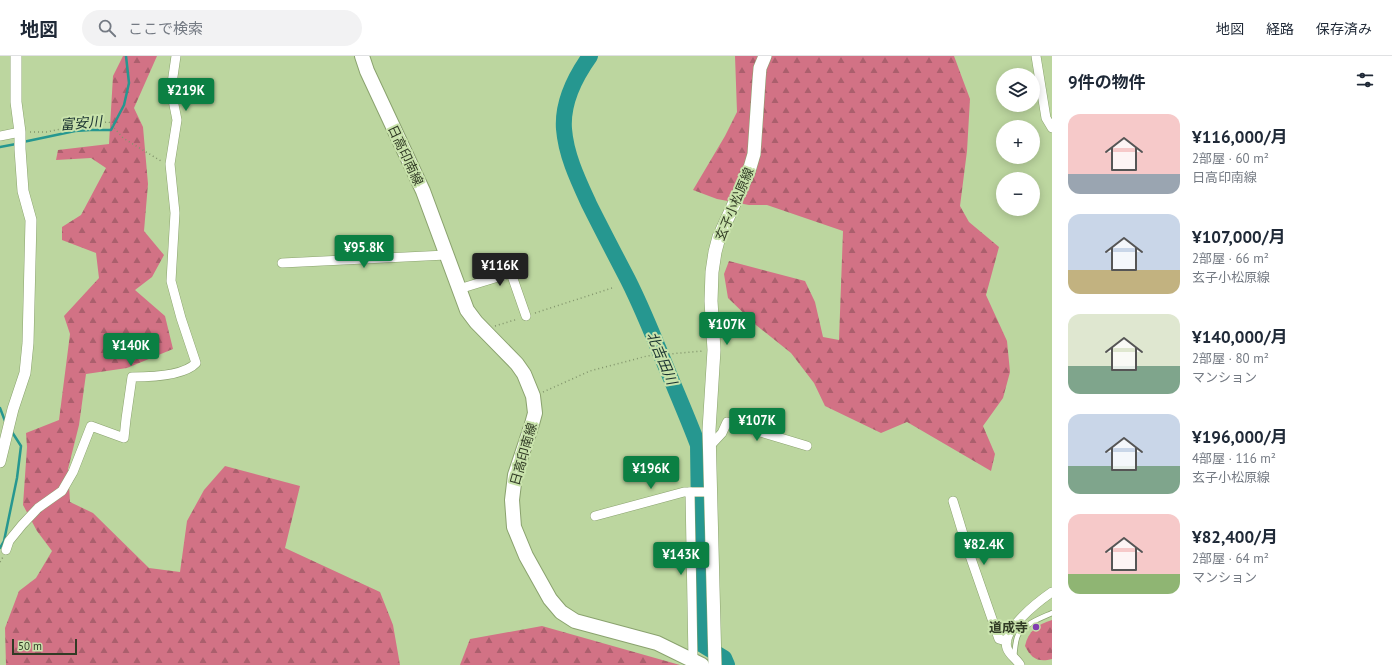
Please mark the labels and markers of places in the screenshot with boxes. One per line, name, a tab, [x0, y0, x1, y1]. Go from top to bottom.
pin: ¥219K	[158, 78, 214, 112]
pin: ¥95.8K	[331, 235, 397, 269]
pin: ¥116K	[472, 253, 528, 287]
pin: ¥107K	[699, 312, 755, 346]
pin: ¥140K	[103, 333, 159, 367]
pin: ¥107K	[729, 408, 785, 442]
pin: ¥196K	[623, 456, 679, 490]
pin: ¥82.4K	[951, 532, 1017, 566]
pin: ¥143K	[653, 542, 709, 576]
place label: 道成寺	[989, 619, 1028, 636]
marker: 道成寺	[1031, 622, 1041, 632]

